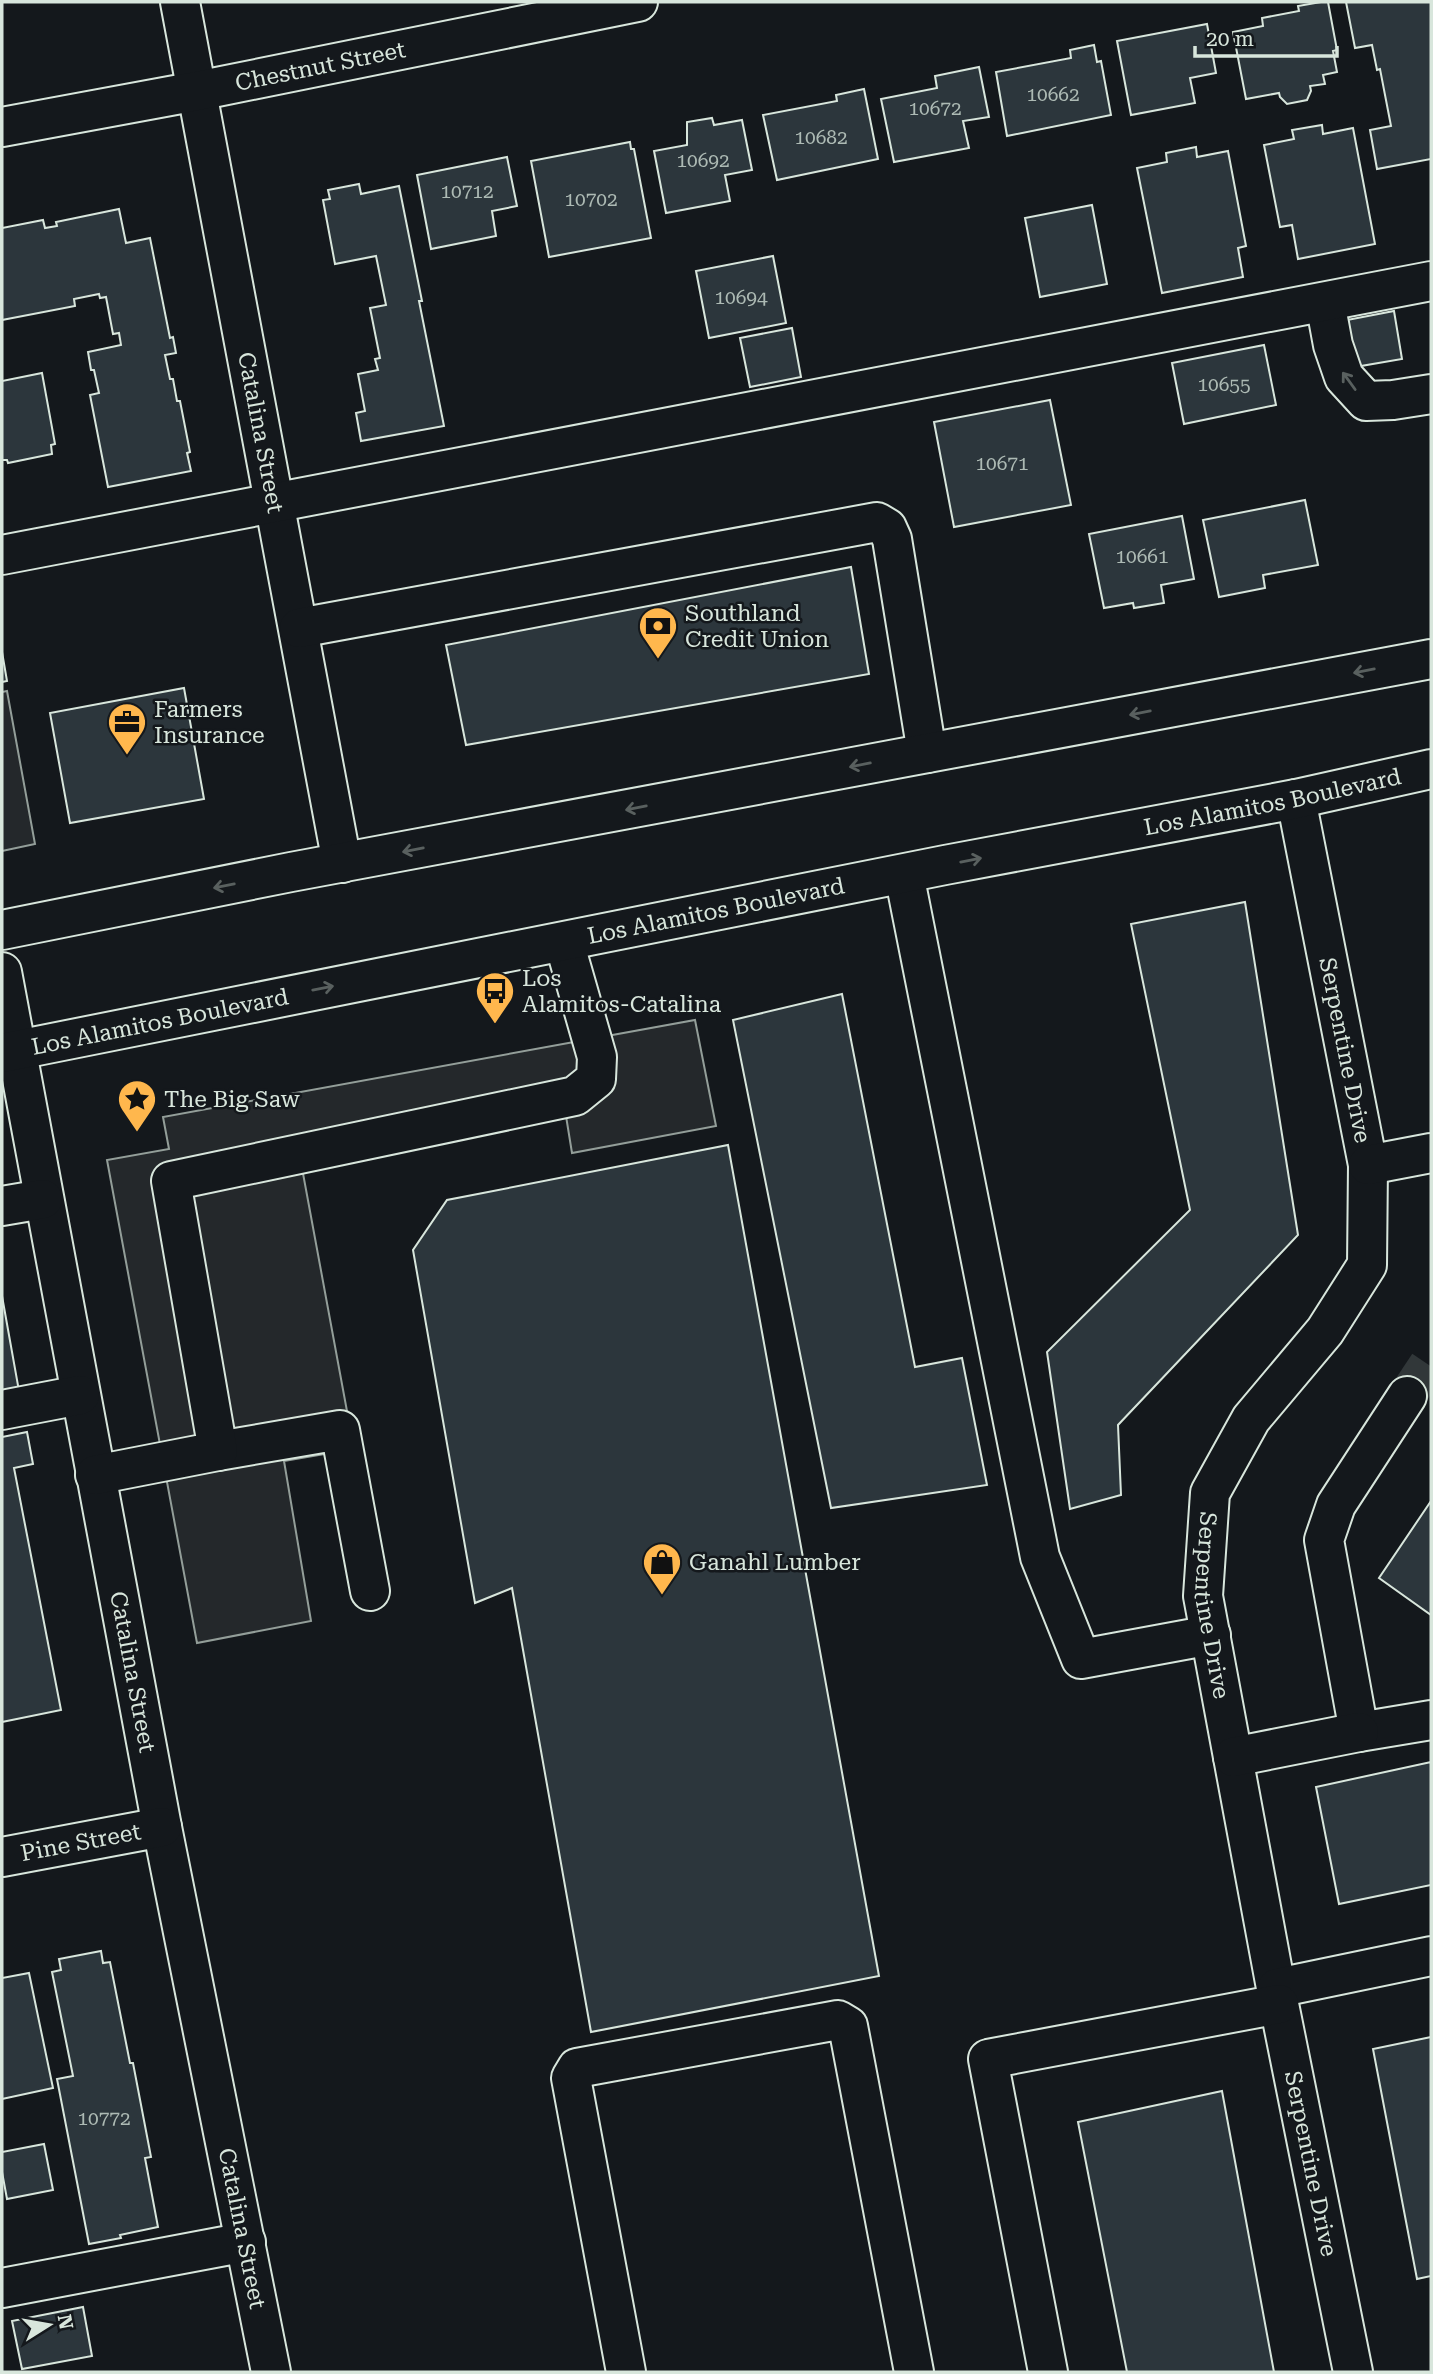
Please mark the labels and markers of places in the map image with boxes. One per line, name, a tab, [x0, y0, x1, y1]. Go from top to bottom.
place label: Southland Credit Union	[685, 600, 829, 653]
bank icon: Southland Credit Union	[637, 605, 679, 660]
place label: Farmers Insurance	[154, 696, 265, 749]
office icon: Farmers Insurance	[106, 701, 148, 756]
place label: Los Alamitos-Catalina	[522, 965, 722, 1018]
bus stop icon: Los Alamitos-Catalina	[474, 970, 516, 1025]
place icon: The Big Saw	[116, 1078, 158, 1133]
place label: The Big Saw	[164, 1086, 300, 1113]
shop icon: Ganahl Lumber	[641, 1541, 683, 1596]
place label: Ganahl Lumber	[689, 1549, 861, 1576]

